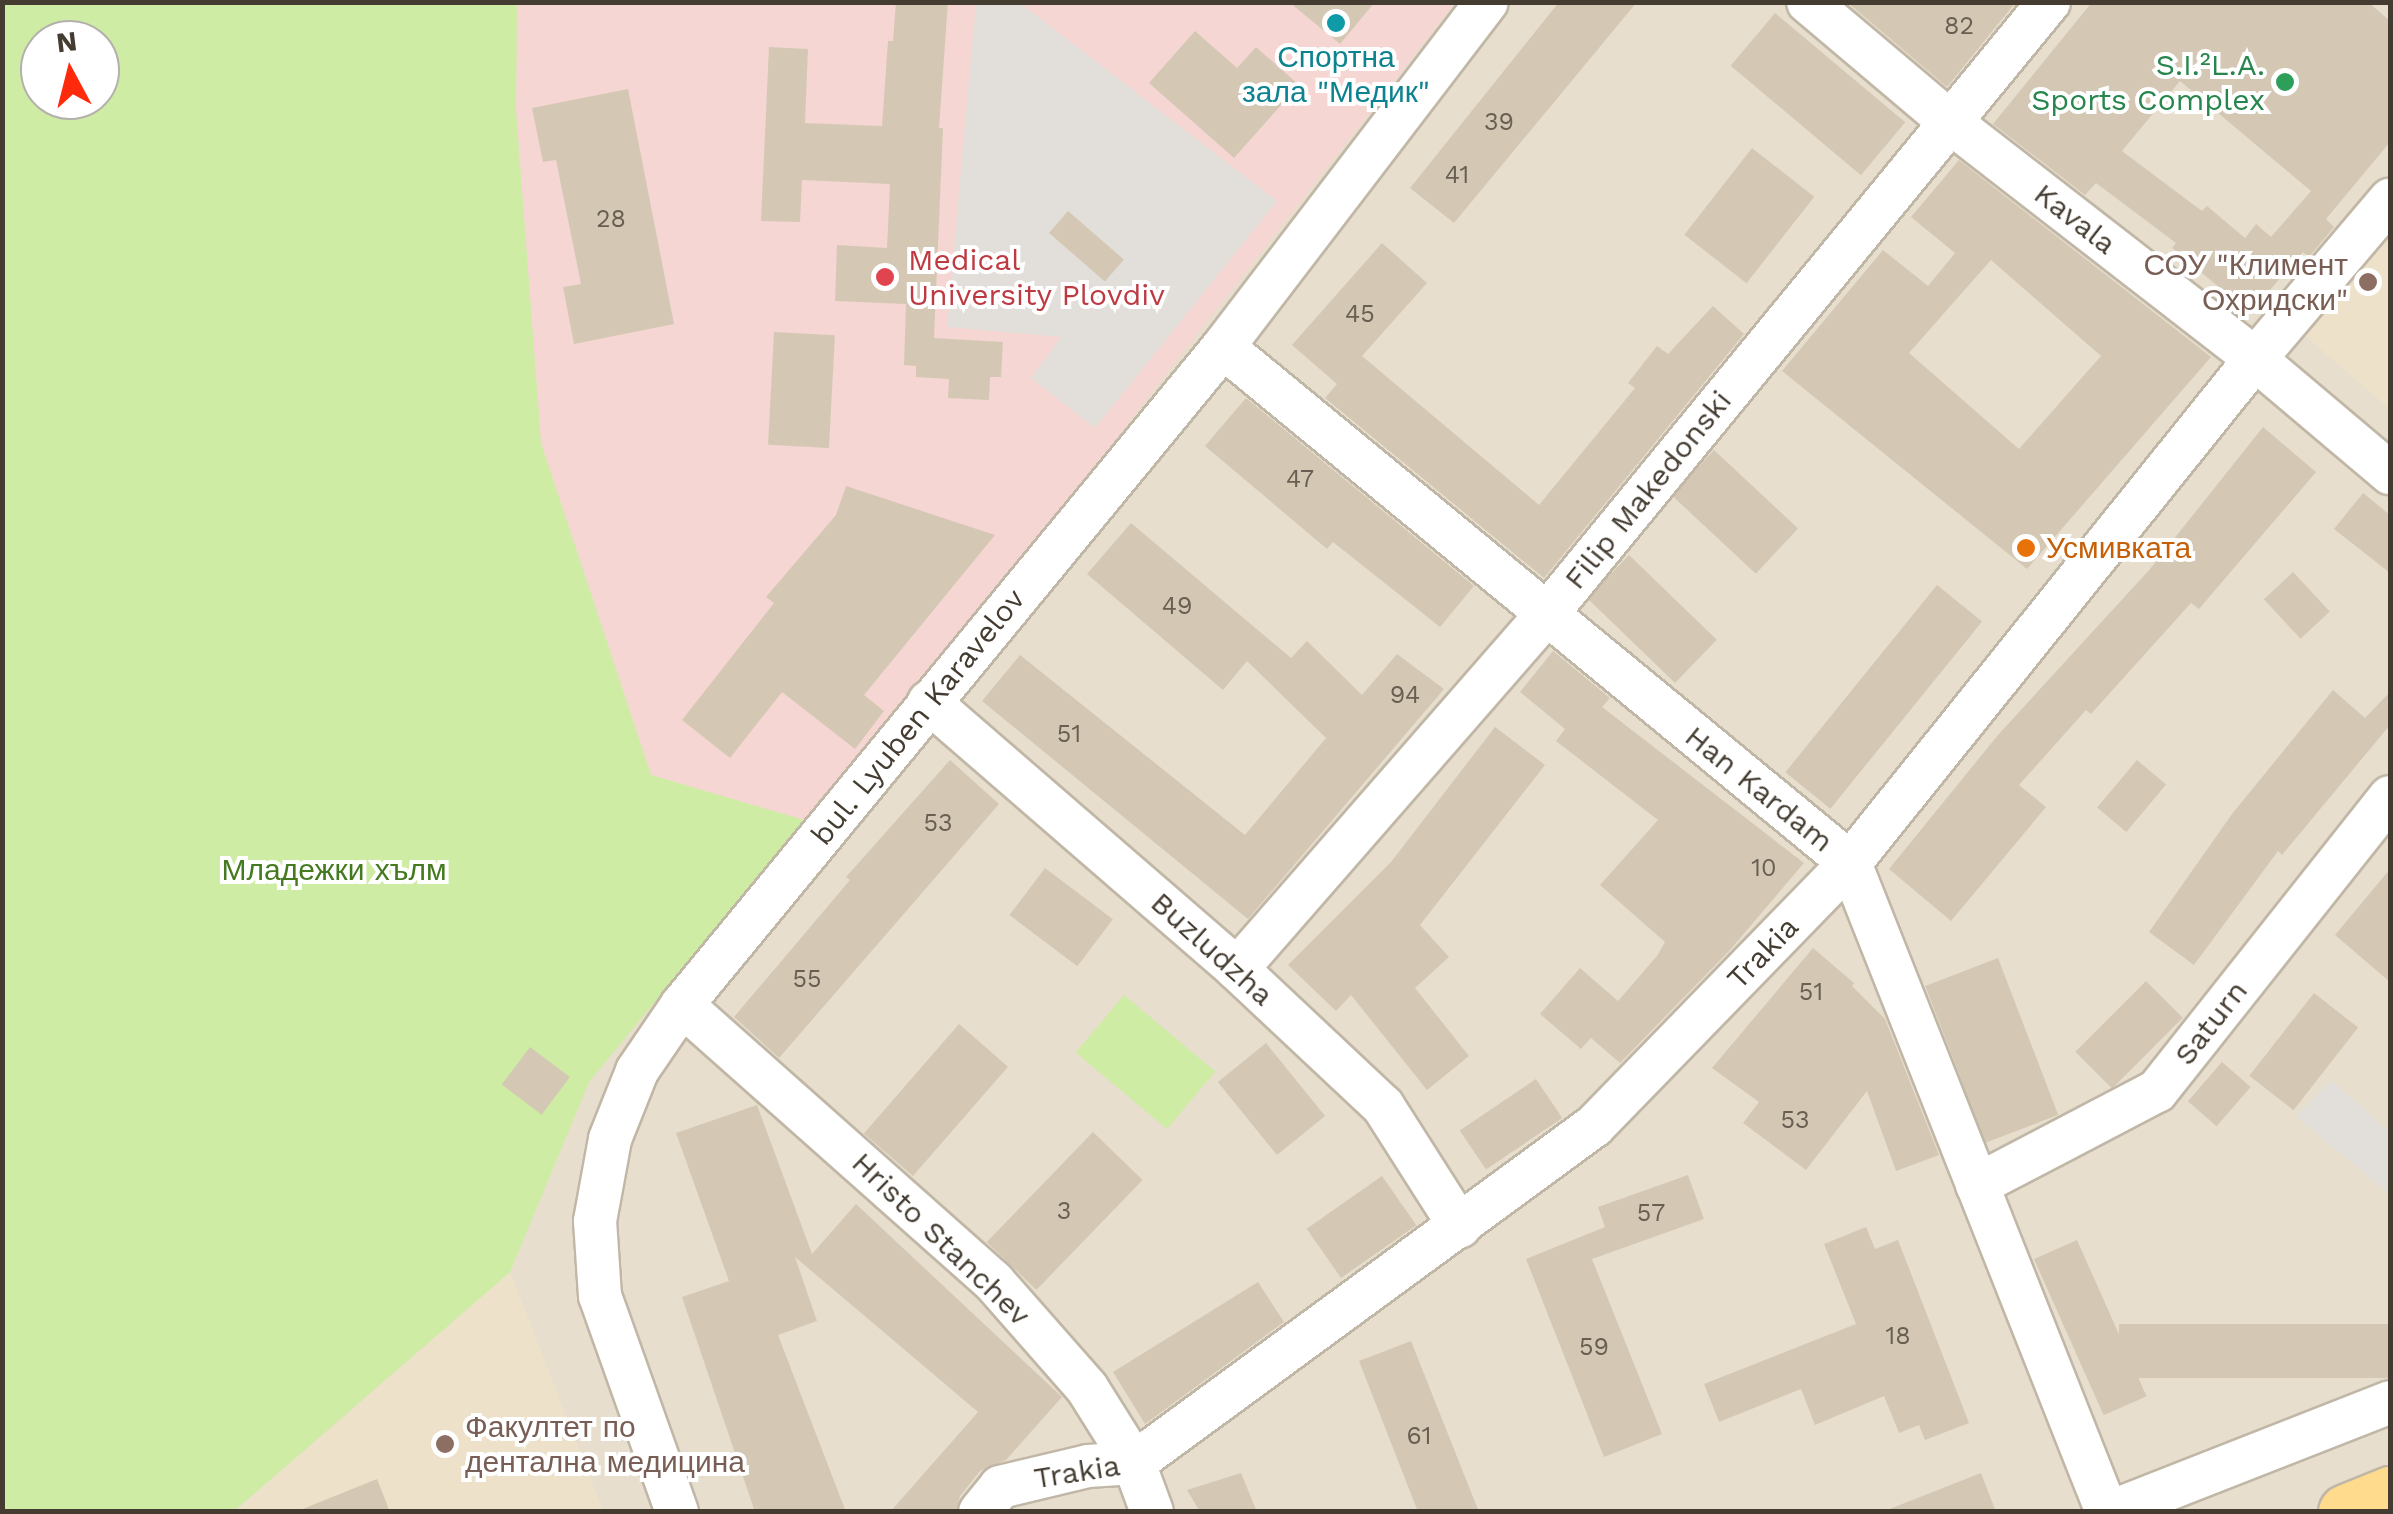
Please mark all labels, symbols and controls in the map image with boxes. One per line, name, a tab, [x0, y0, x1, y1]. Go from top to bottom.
house number: 82	[1944, 11, 1974, 41]
marker: Спортна зала "Медик"	[1325, 12, 1347, 34]
north arrow	[20, 20, 120, 120]
text: N	[54, 24, 79, 59]
place label: Спортна зала "Медик"	[1242, 39, 1430, 110]
place label: S.I.²L.A. Sports Complex	[2031, 47, 2265, 118]
marker: S.I.²L.A. Sports Complex	[2274, 71, 2296, 93]
house number: 39	[1484, 107, 1514, 137]
house number: 41	[1445, 160, 1469, 190]
street label: Kavala	[2027, 176, 2123, 262]
house number: 28	[596, 204, 626, 234]
place label: Medical University Plovdiv	[908, 242, 1166, 312]
place label: СОУ "Климент Охридски"	[2144, 247, 2348, 318]
marker: Medical University Plovdiv	[872, 264, 898, 290]
marker: СОУ "Климент Охридски"	[2357, 271, 2379, 293]
house number: 45	[1345, 299, 1375, 329]
street label: Filip Makedonski	[1557, 384, 1739, 596]
house number: 47	[1286, 464, 1314, 494]
place label: Усмивката	[2046, 530, 2191, 566]
marker: Усмивката	[2015, 537, 2037, 559]
street label: bul. Lyuben Karavelov	[804, 582, 1032, 852]
house number: 49	[1162, 591, 1192, 621]
house number: 94	[1390, 680, 1420, 710]
street label: Han Kardam	[1678, 718, 1840, 860]
house number: 51	[1057, 719, 1081, 749]
house number: 53	[923, 808, 953, 838]
park label: Младежки хълм	[221, 852, 447, 888]
house number: 10	[1751, 853, 1777, 883]
street label: Buzludzha	[1143, 885, 1281, 1013]
street label: Trakia	[1720, 909, 1806, 997]
house number: 55	[792, 964, 822, 994]
street label: Saturn	[2167, 974, 2255, 1072]
house number: 51	[1799, 977, 1823, 1007]
house number: 53	[1780, 1105, 1810, 1135]
street label: Hristo Stanchev	[844, 1145, 1038, 1333]
house number: 3	[1057, 1196, 1071, 1226]
house number: 57	[1637, 1198, 1665, 1228]
house number: 18	[1885, 1321, 1911, 1351]
house number: 59	[1579, 1332, 1609, 1362]
place label: Факултет по дентална медицина	[465, 1409, 745, 1480]
house number: 61	[1407, 1421, 1431, 1451]
marker: Факултет по дентална медицина	[434, 1433, 456, 1455]
street label: Trakia	[1031, 1447, 1123, 1497]

